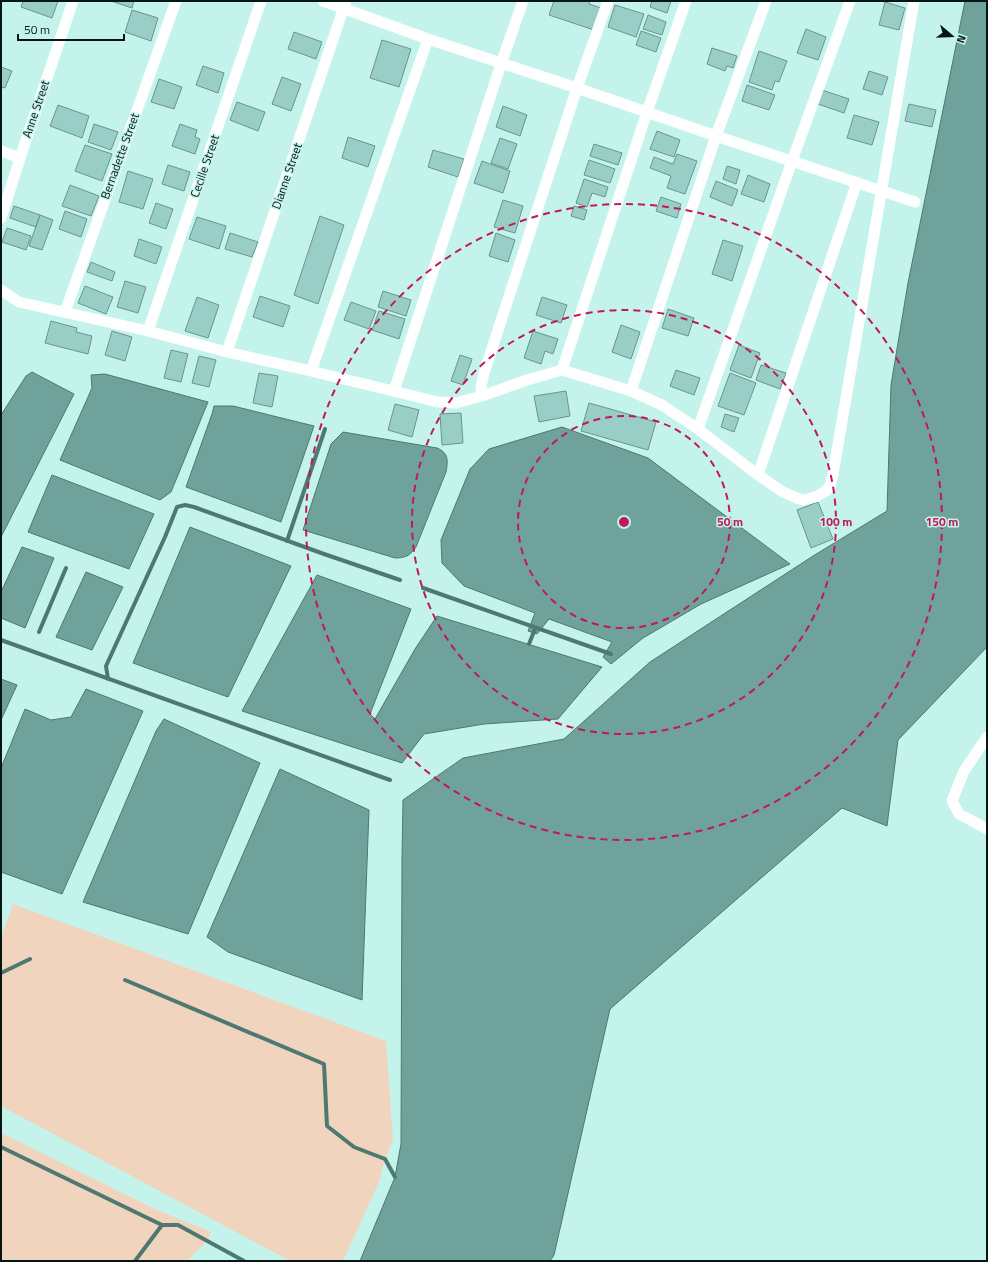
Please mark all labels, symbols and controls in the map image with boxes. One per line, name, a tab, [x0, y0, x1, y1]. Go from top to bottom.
scale bar	[18, 16, 124, 42]
north arrow	[932, 16, 972, 56]
text: 50 m	[24, 20, 50, 39]
text: N	[953, 33, 970, 45]
street label: Anne Street	[17, 77, 54, 140]
street label: Bernadette Street	[95, 109, 144, 202]
street label: Cecille Street	[185, 131, 224, 200]
street label: Dianne Street	[266, 139, 307, 212]
text: 50 m	[717, 512, 743, 531]
text: 100 m	[820, 512, 852, 531]
text: 150 m	[926, 512, 958, 531]
centre of rings	[617, 515, 631, 529]

